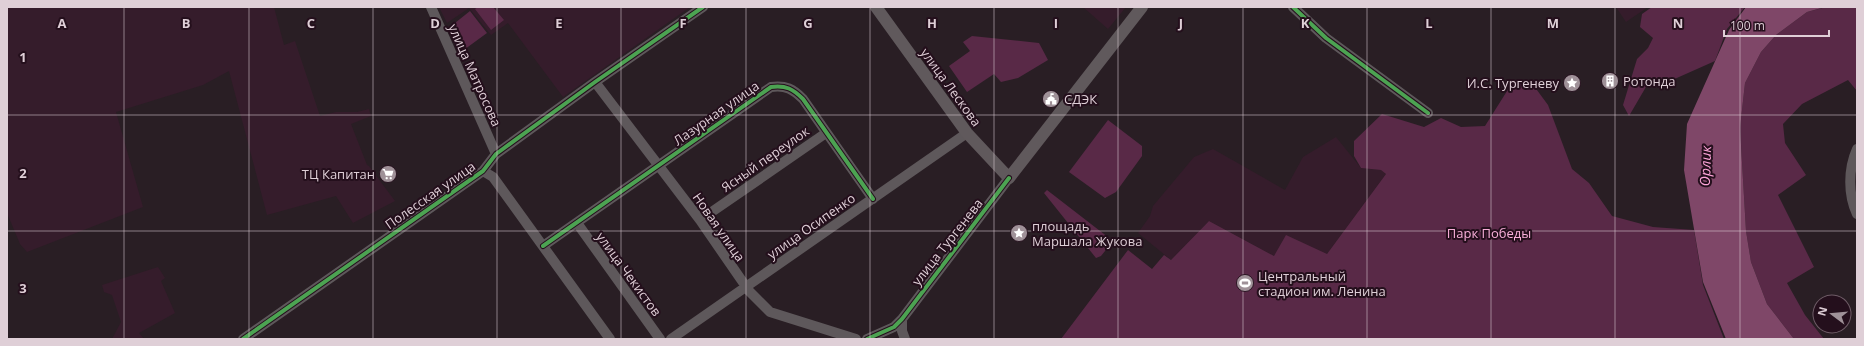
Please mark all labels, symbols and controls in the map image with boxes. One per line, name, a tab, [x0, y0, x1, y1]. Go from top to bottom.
scale bar	[1724, 12, 1829, 38]
text: A	[58, 14, 67, 32]
text: B	[182, 14, 191, 32]
text: C	[307, 14, 315, 32]
text: D	[430, 14, 440, 32]
text: E	[555, 14, 563, 32]
text: F	[679, 14, 687, 32]
text: G	[803, 14, 813, 32]
text: H	[927, 14, 937, 32]
text: I	[1054, 14, 1058, 32]
text: J	[1178, 14, 1183, 32]
text: K	[1301, 14, 1310, 32]
text: L	[1425, 14, 1433, 32]
text: M	[1547, 14, 1559, 32]
text: N	[1673, 14, 1683, 32]
text: 100 m	[1730, 17, 1765, 34]
street label: улица Матросова	[444, 21, 506, 129]
street label: улица Лескова	[916, 44, 986, 130]
text: 1	[19, 48, 27, 66]
building icon: Ротонда	[1600, 71, 1620, 91]
place label: Ротонда	[1623, 72, 1676, 90]
place icon: И.С. Тургеневу	[1562, 73, 1582, 93]
place label: И.С. Тургеневу	[1467, 74, 1559, 92]
street label: Лазурная улица	[670, 77, 762, 149]
public building icon: СДЭК	[1041, 89, 1061, 109]
place label: СДЭК	[1064, 90, 1097, 108]
street label: Ясный переулок	[717, 122, 813, 196]
water label: Орлик	[1695, 144, 1715, 187]
street label: Полесская улица	[381, 157, 479, 233]
text: 2	[19, 164, 27, 182]
supermarket icon: ТЦ Капитан	[378, 164, 398, 184]
place label: ТЦ Капитан	[302, 165, 375, 183]
street label: Новая улица	[689, 189, 749, 265]
street label: улица Осипенко	[763, 189, 859, 263]
street label: улица Тургенева	[907, 195, 987, 289]
place label: площадь Маршала Жукова	[1032, 217, 1142, 250]
place icon: площадь Маршала Жукова	[1009, 223, 1029, 243]
park label: Парк Победы	[1447, 224, 1531, 242]
street label: улица Чекистов	[592, 228, 666, 320]
place label: Центральный стадион им. Ленина	[1258, 267, 1386, 300]
sports icon: Центральный стадион им. Ленина	[1235, 273, 1255, 293]
text: 3	[19, 279, 27, 297]
north arrow	[1812, 294, 1852, 334]
text: N	[1813, 305, 1830, 317]

